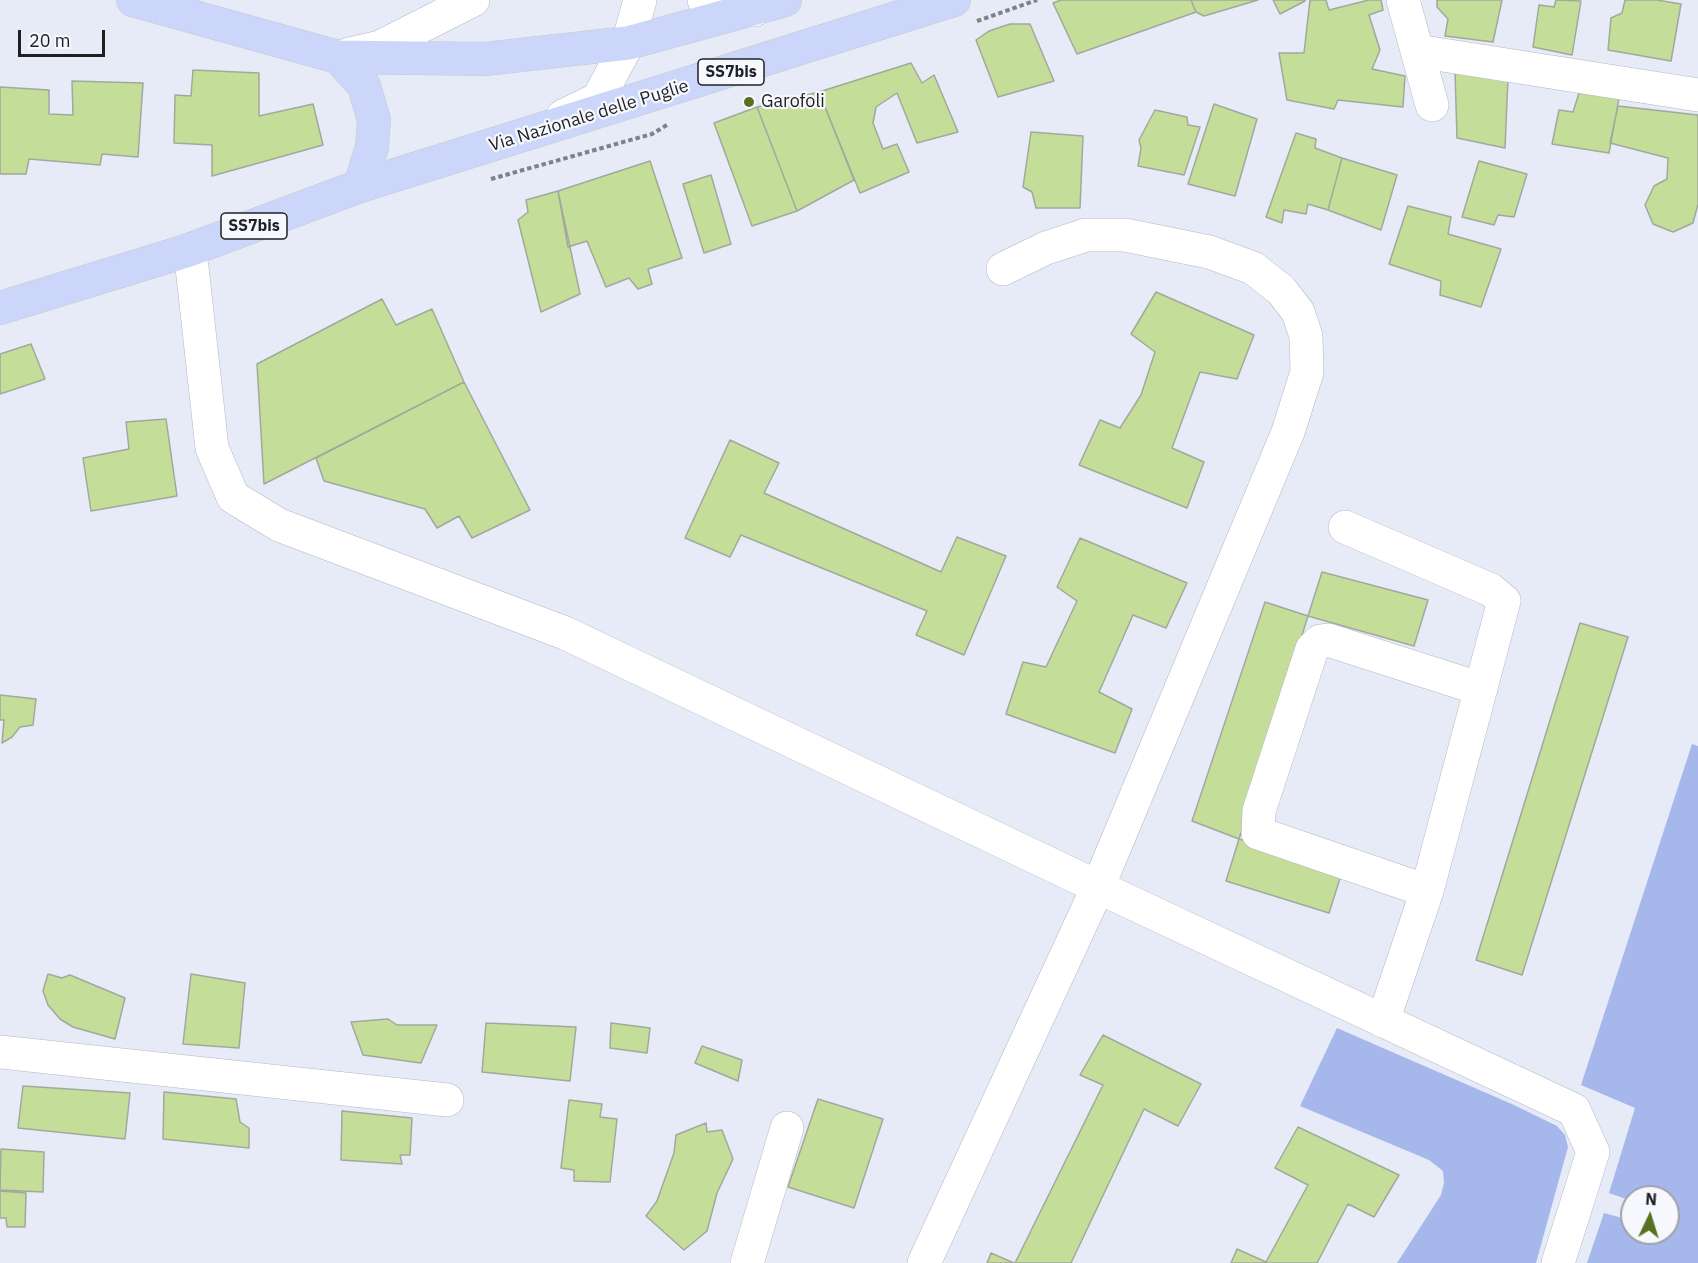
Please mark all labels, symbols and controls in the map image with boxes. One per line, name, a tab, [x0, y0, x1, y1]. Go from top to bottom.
scale bar	[21, 18, 108, 56]
text: 20 m	[29, 29, 71, 52]
road number: SS7bis	[698, 59, 764, 85]
street label: Via Nazionale delle Puglie	[487, 75, 691, 157]
place label: Garofoli	[761, 91, 825, 113]
marker: Garofoli	[742, 95, 756, 109]
road number: SS7bis	[221, 213, 287, 239]
north arrow	[1620, 1185, 1680, 1245]
text: N	[1645, 1189, 1658, 1209]

